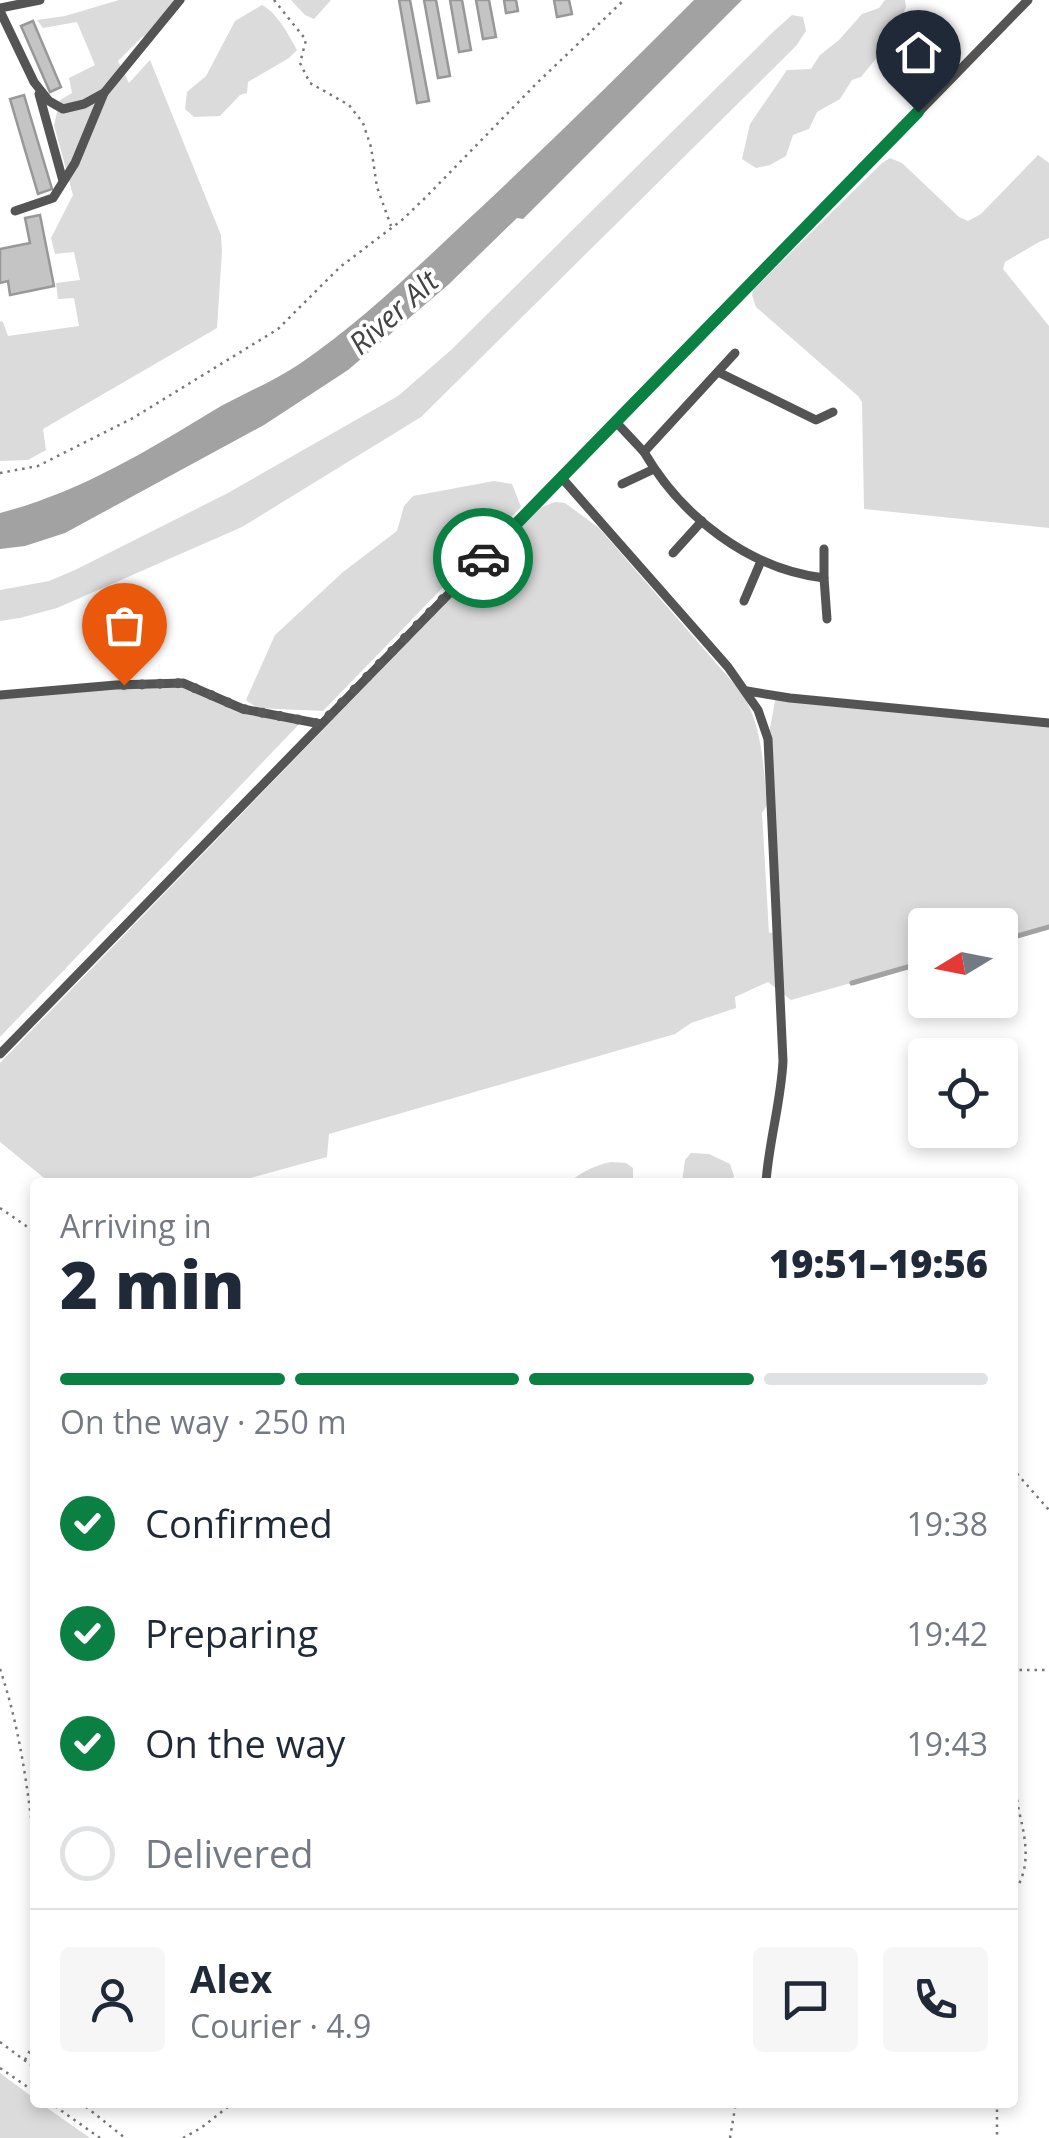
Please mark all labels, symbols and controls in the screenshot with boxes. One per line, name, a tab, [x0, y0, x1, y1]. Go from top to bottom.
pin	[876, 10, 961, 113]
icon: home	[891, 25, 946, 80]
water label: River Alt	[339, 260, 447, 363]
courier	[433, 508, 533, 608]
icon: car	[456, 531, 511, 586]
pin	[82, 583, 167, 686]
icon: bag	[97, 598, 152, 653]
north arrow	[908, 908, 1018, 1018]
map controls	[908, 908, 1018, 1148]
button: locate	[908, 1038, 1018, 1148]
text: Arriving in	[60, 1204, 212, 1247]
text: 19:51–19:56	[769, 1237, 988, 1289]
text: 2 min	[60, 1240, 245, 1328]
text: On the way · 250 m	[60, 1400, 347, 1443]
icon: check	[60, 1496, 115, 1551]
text: Confirmed	[145, 1497, 333, 1549]
text: 19:38	[906, 1502, 988, 1545]
icon: check	[60, 1606, 115, 1661]
text: Preparing	[145, 1607, 318, 1659]
text: 19:42	[906, 1612, 988, 1655]
icon: check	[60, 1716, 115, 1771]
text: On the way	[145, 1717, 345, 1769]
text: 19:43	[906, 1722, 988, 1765]
text: Delivered	[145, 1827, 314, 1879]
button: person	[60, 1947, 165, 2052]
button: chat	[753, 1947, 858, 2052]
button: phone	[883, 1947, 988, 2052]
text: Alex	[190, 1952, 272, 2004]
text: Courier · 4.9	[190, 2004, 371, 2047]

